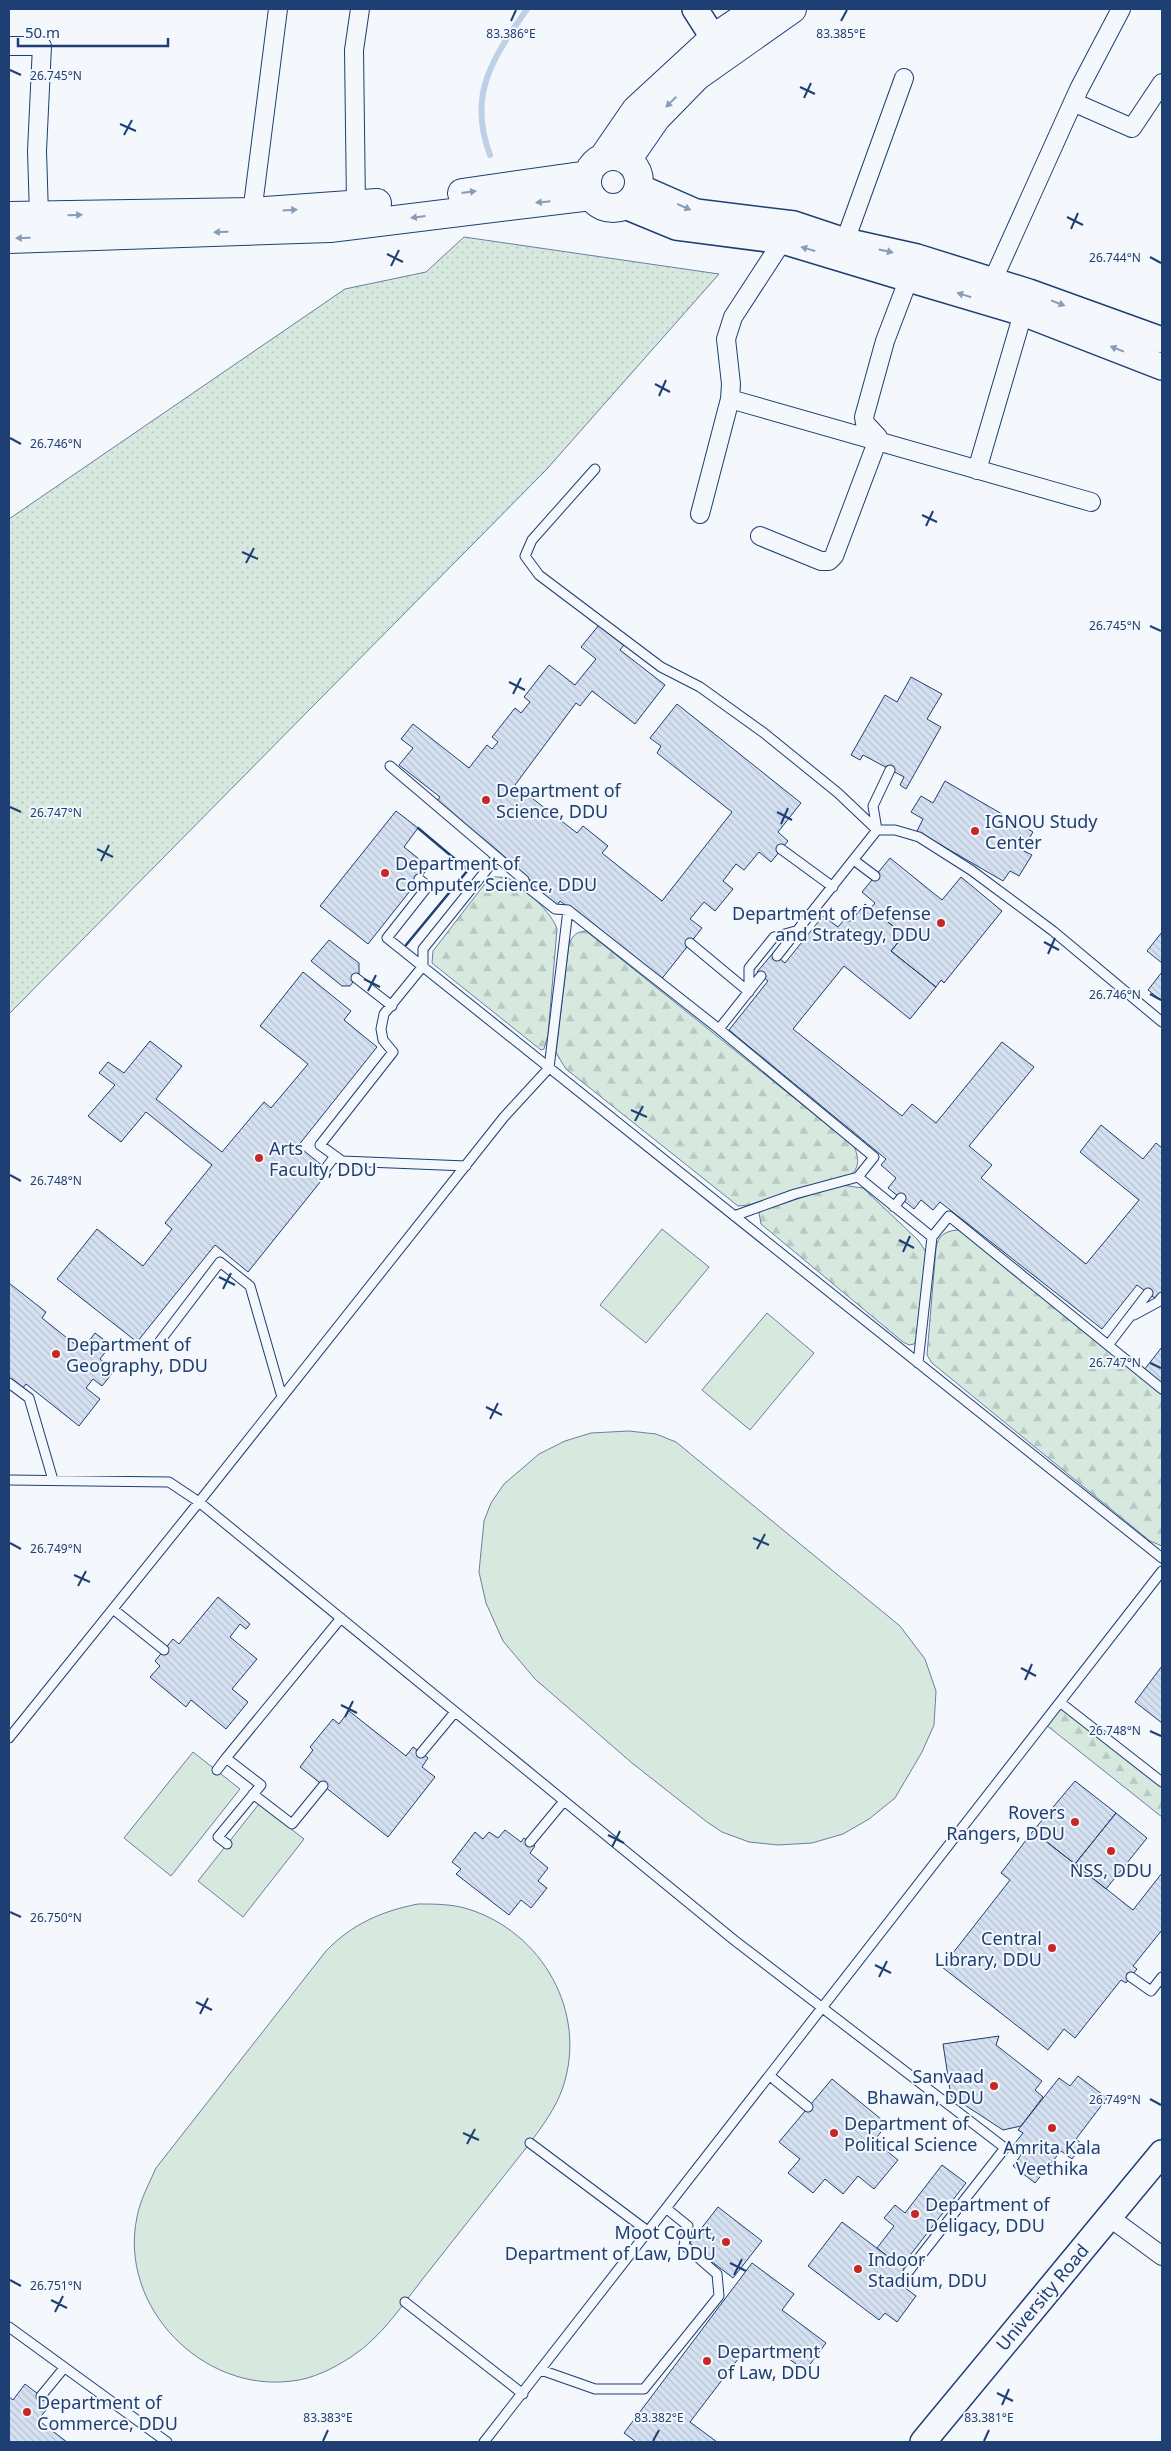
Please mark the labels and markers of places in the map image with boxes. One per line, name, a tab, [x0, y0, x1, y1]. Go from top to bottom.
place label: Department of Science, DDU	[496, 778, 622, 823]
marker: Department of Science, DDU	[480, 794, 492, 806]
place label: IGNOU Study Center	[985, 809, 1098, 854]
marker: IGNOU Study Center	[969, 825, 981, 837]
place label: Department of Computer Science, DDU	[395, 851, 597, 896]
marker: Department of Computer Science, DDU	[379, 867, 391, 879]
place label: Department of Defense and Strategy, DDU	[732, 901, 931, 946]
marker: Department of Defense and Strategy, DDU	[935, 917, 947, 929]
place label: Arts Faculty, DDU	[269, 1136, 377, 1181]
marker: Arts Faculty, DDU	[253, 1152, 265, 1164]
place label: Department of Geography, DDU	[66, 1332, 208, 1377]
marker: Department of Geography, DDU	[50, 1348, 62, 1360]
place label: Rovers Rangers, DDU	[946, 1800, 1065, 1845]
marker: Rovers Rangers, DDU	[1069, 1816, 1081, 1828]
marker: NSS, DDU	[1105, 1845, 1117, 1857]
place label: NSS, DDU	[1070, 1858, 1152, 1882]
place label: Central Library, DDU	[935, 1926, 1042, 1971]
marker: Central Library, DDU	[1046, 1942, 1058, 1954]
place label: Sanvaad Bhawan, DDU	[867, 2064, 984, 2109]
marker: Sanvaad Bhawan, DDU	[988, 2080, 1000, 2092]
place label: Department of Political Science	[844, 2111, 978, 2156]
marker: Amrita Kala Veethika	[1046, 2122, 1058, 2134]
marker: Department of Political Science	[828, 2127, 840, 2139]
place label: Amrita Kala Veethika	[1003, 2135, 1101, 2180]
place label: Department of Deligacy, DDU	[925, 2192, 1051, 2237]
marker: Department of Deligacy, DDU	[909, 2208, 921, 2220]
place label: Moot Court, Department of Law, DDU	[505, 2220, 716, 2265]
marker: Moot Court, Department of Law, DDU	[720, 2236, 732, 2248]
place label: Indoor Stadium, DDU	[868, 2247, 987, 2292]
marker: Indoor Stadium, DDU	[852, 2263, 864, 2275]
place label: Department of Law, DDU	[717, 2339, 821, 2384]
marker: Department of Law, DDU	[701, 2355, 713, 2367]
place label: Department of Commerce, DDU	[37, 2390, 178, 2435]
marker: Department of Commerce, DDU	[21, 2406, 33, 2418]

